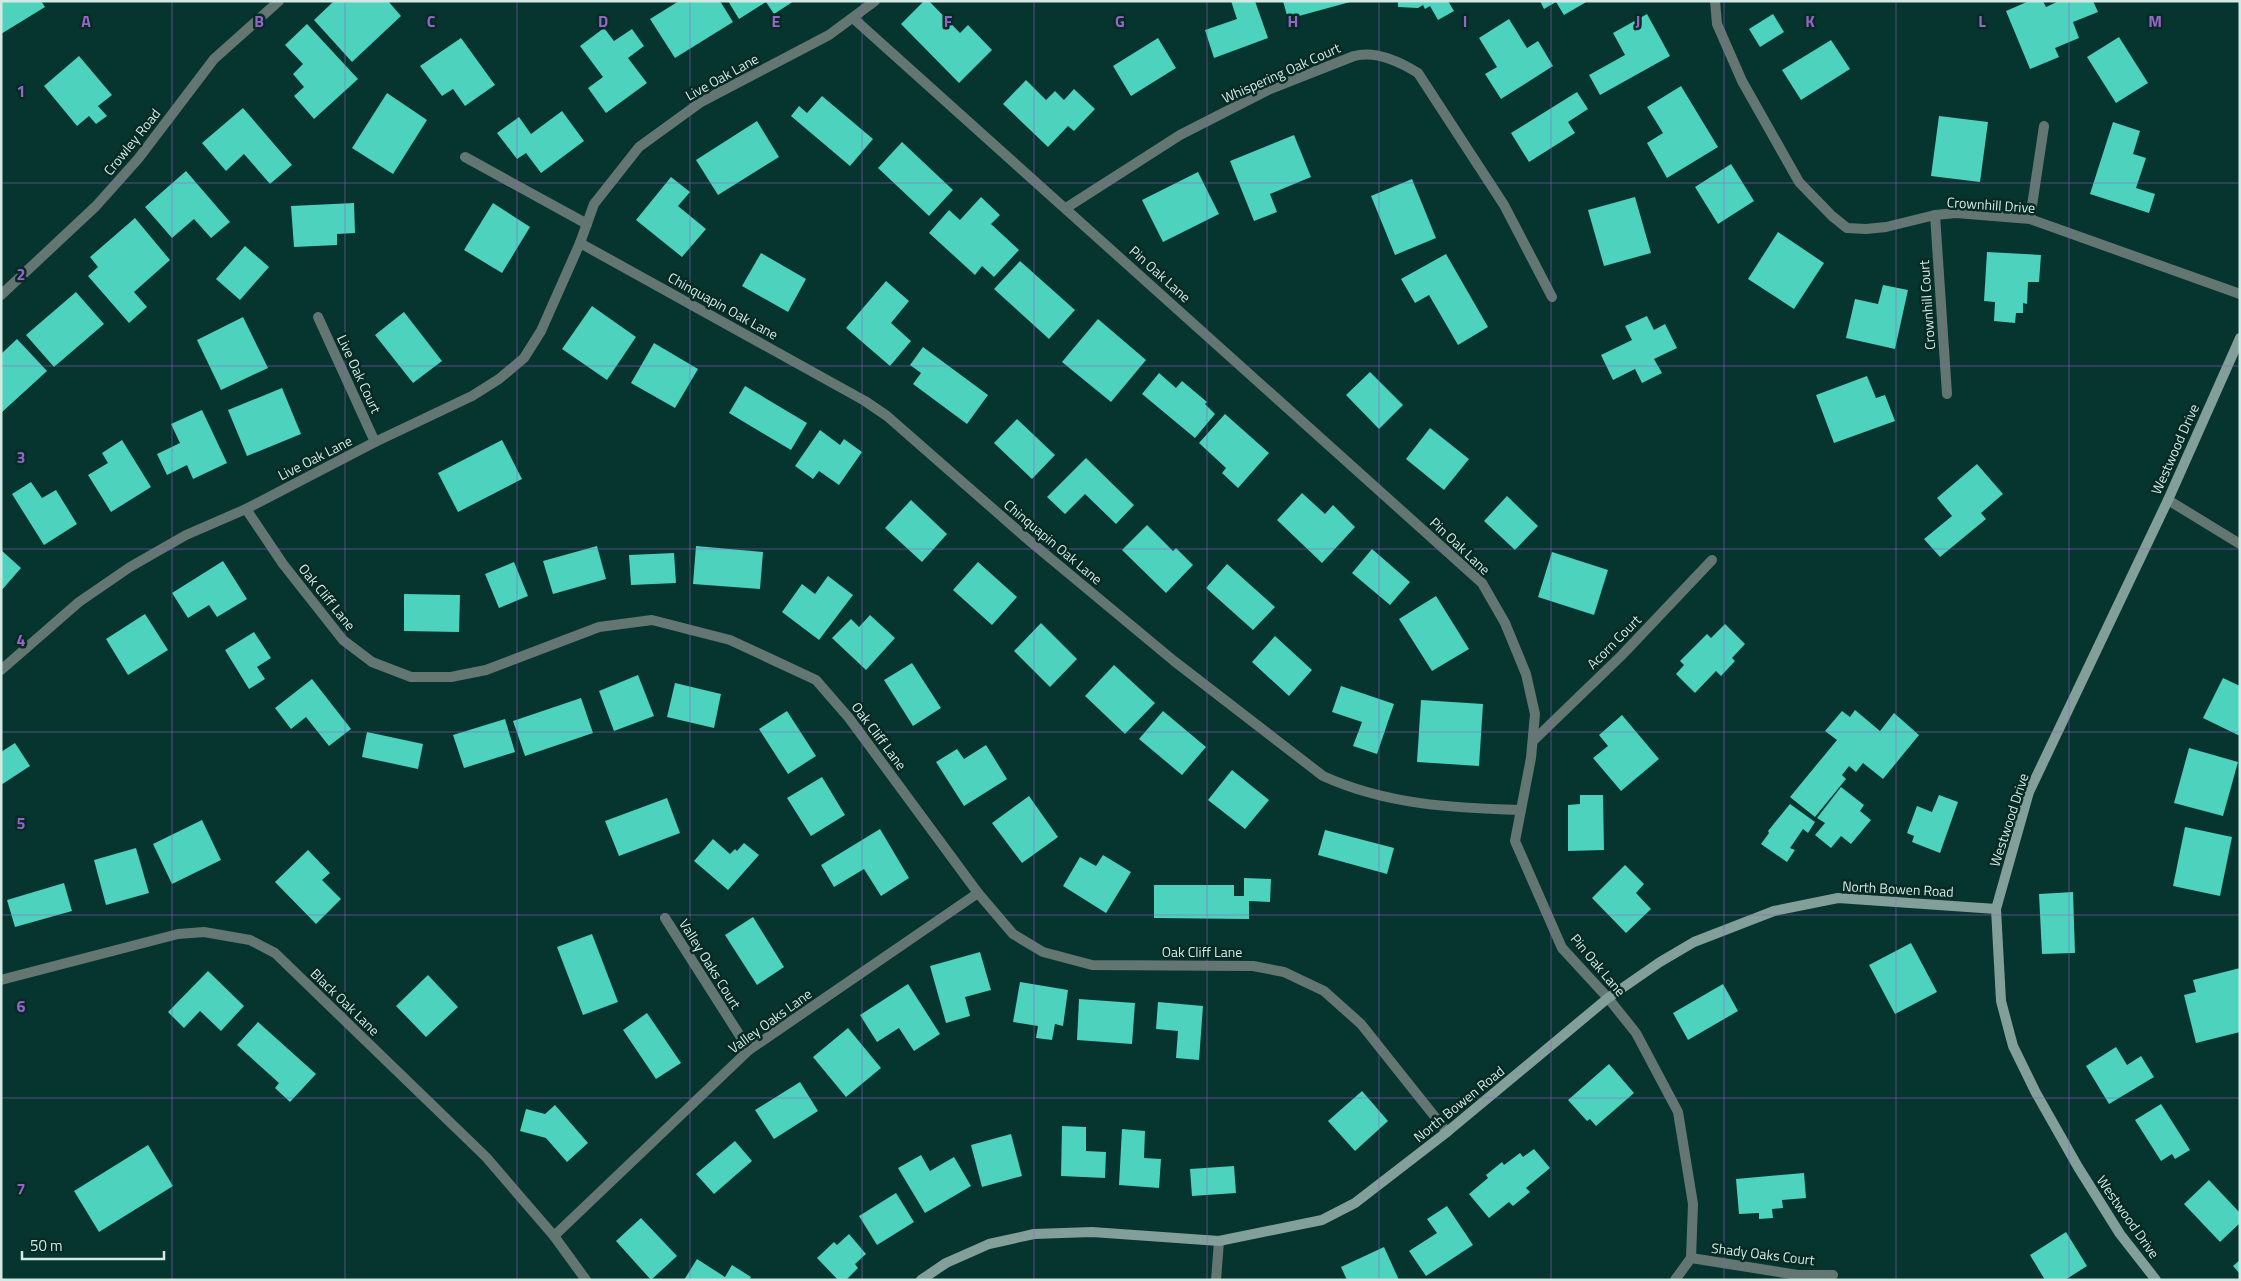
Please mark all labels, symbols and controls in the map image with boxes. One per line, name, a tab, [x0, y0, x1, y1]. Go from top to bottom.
text: A	[81, 9, 91, 33]
text: B	[254, 9, 264, 33]
text: C	[427, 9, 436, 33]
text: D	[598, 9, 608, 33]
text: E	[772, 9, 781, 33]
text: F	[944, 9, 953, 33]
text: G	[1115, 9, 1125, 33]
text: H	[1288, 9, 1298, 33]
text: I	[1463, 9, 1467, 33]
text: J	[1636, 9, 1640, 33]
text: K	[1805, 9, 1815, 33]
text: L	[1978, 9, 1986, 33]
text: M	[2148, 9, 2162, 33]
street label: Whispering Oak Court	[1218, 37, 1343, 108]
street label: Live Oak Lane	[681, 48, 762, 105]
text: 1	[17, 79, 25, 103]
street label: Crowley Road	[98, 104, 165, 180]
street label: Crownhill Drive	[1946, 191, 2036, 218]
street label: Pin Oak Lane	[1125, 240, 1196, 307]
street label: Crownhill Court	[1913, 259, 1940, 351]
text: 2	[17, 262, 25, 286]
street label: Chinquapin Oak Lane	[664, 267, 782, 345]
street label: Live Oak Court	[332, 331, 387, 417]
street label: Westwood Drive	[2145, 400, 2204, 497]
street label: Live Oak Lane	[274, 430, 356, 485]
text: 3	[17, 445, 25, 469]
street label: Chinquapin Oak Lane	[999, 494, 1107, 589]
street label: Pin Oak Lane	[1425, 512, 1495, 579]
street label: Oak Cliff Lane	[294, 559, 361, 635]
street label: Acorn Court	[1582, 610, 1646, 674]
text: 4	[17, 628, 26, 652]
street label: Oak Cliff Lane	[847, 697, 912, 774]
street label: Westwood Drive	[1984, 770, 2034, 869]
text: 5	[17, 811, 26, 835]
street label: North Bowen Road	[1842, 875, 1954, 902]
street label: Valley Oaks Court	[674, 915, 747, 1013]
street label: Pin Oak Lane	[1566, 929, 1631, 1001]
street label: Oak Cliff Lane	[1162, 941, 1242, 962]
street label: Black Oak Lane	[306, 963, 385, 1040]
street label: Valley Oaks Lane	[724, 983, 816, 1058]
text: 6	[17, 994, 26, 1018]
street label: North Bowen Road	[1409, 1060, 1509, 1147]
street label: Westwood Drive	[2092, 1171, 2165, 1263]
text: 7	[17, 1177, 25, 1201]
scale bar	[22, 1228, 165, 1260]
text: 50 m	[30, 1234, 63, 1257]
street label: Shady Oaks Court	[1710, 1237, 1816, 1270]

